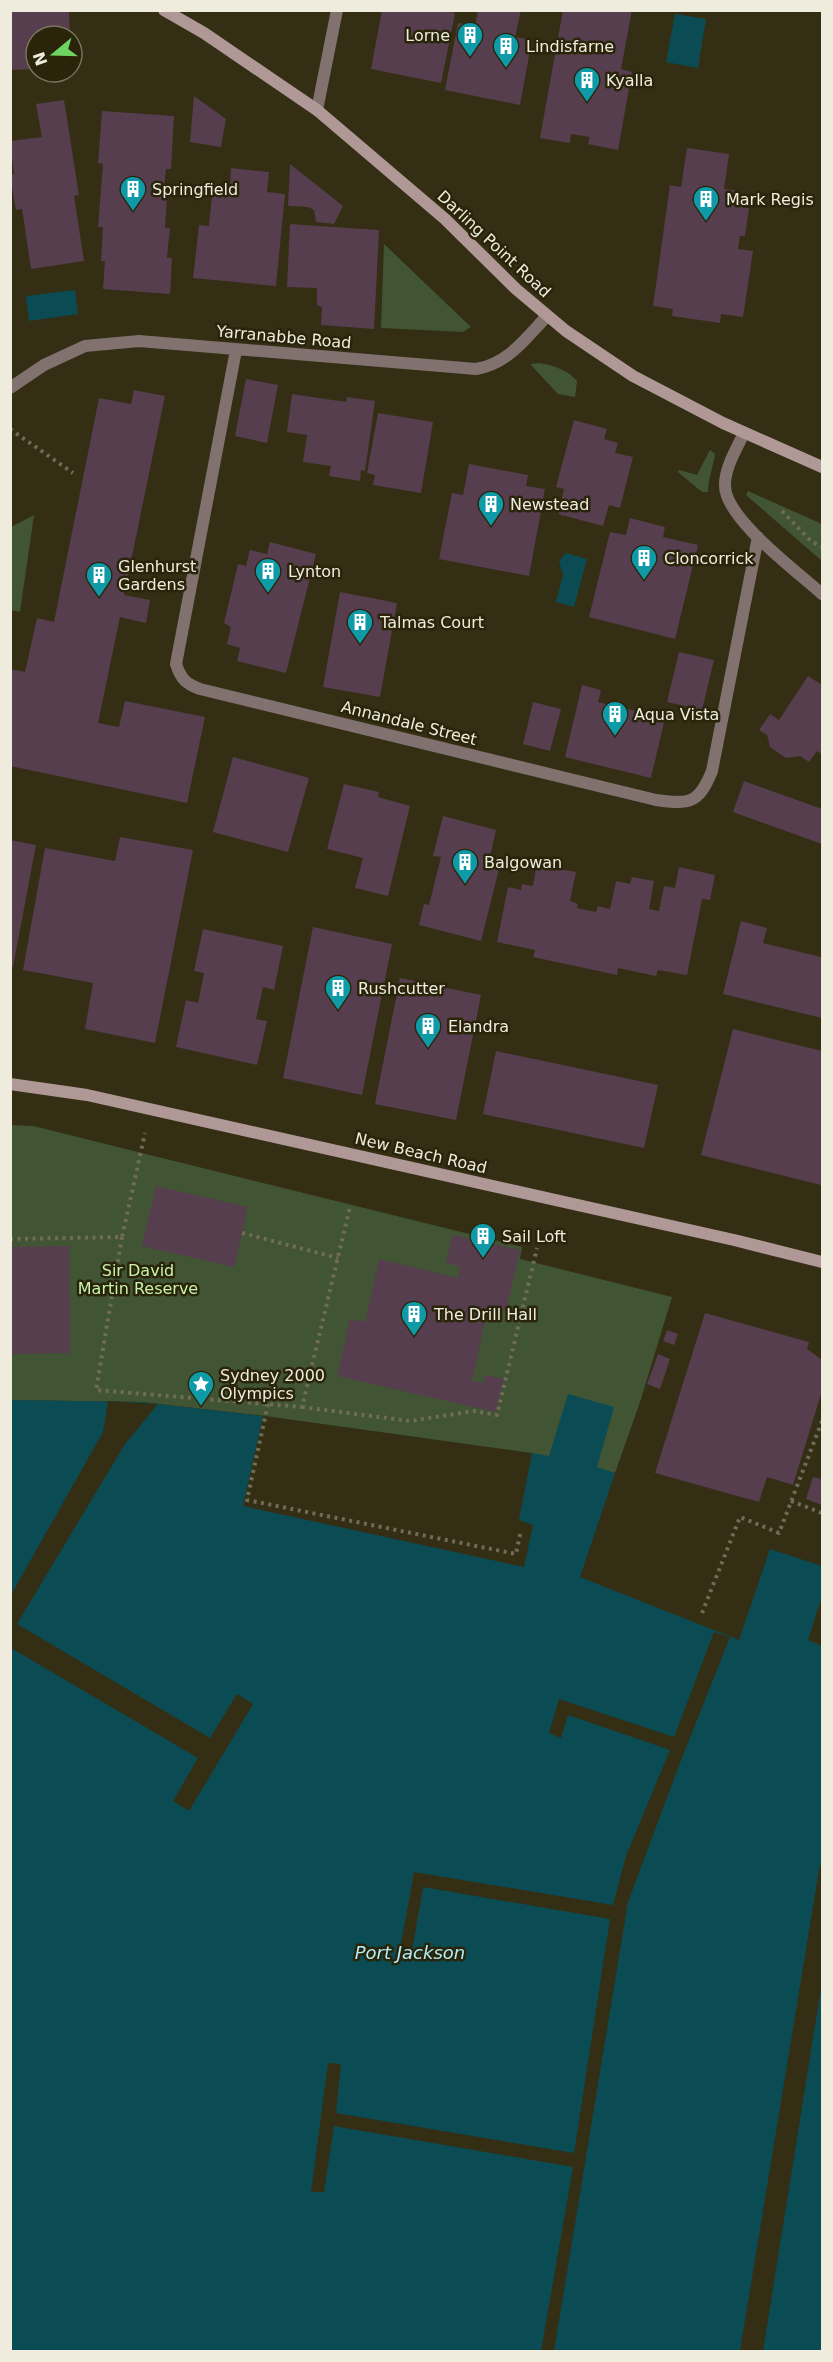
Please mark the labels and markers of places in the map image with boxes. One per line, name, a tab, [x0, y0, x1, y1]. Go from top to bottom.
building icon: Lorne	[455, 20, 485, 58]
place label: Lorne	[405, 26, 450, 45]
building icon: Lindisfarne	[491, 31, 521, 69]
place label: Lindisfarne	[526, 37, 614, 56]
building icon: Kyalla	[572, 65, 602, 103]
place label: Kyalla	[606, 71, 653, 90]
building icon: Springfield	[118, 174, 148, 212]
place label: Springfield	[152, 180, 238, 199]
building icon: Mark Regis	[691, 184, 721, 222]
place label: Mark Regis	[726, 190, 814, 209]
building icon: Newstead	[476, 489, 506, 527]
place label: Newstead	[510, 495, 589, 514]
building icon: Cloncorrick	[629, 543, 659, 581]
place label: Cloncorrick	[664, 549, 754, 568]
building icon: Lynton	[253, 556, 283, 594]
place label: Glenhurst Gardens	[118, 557, 196, 594]
building icon: Glenhurst Gardens	[84, 560, 114, 598]
place label: Lynton	[288, 562, 341, 581]
building icon: Talmas Court	[345, 607, 375, 645]
place label: Talmas Court	[379, 613, 484, 632]
building icon: Aqua Vista	[600, 699, 630, 737]
place label: Aqua Vista	[634, 705, 719, 724]
building icon: Balgowan	[450, 847, 480, 885]
place label: Balgowan	[484, 853, 562, 872]
building icon: Rushcutter	[323, 973, 353, 1011]
place label: Rushcutter	[358, 979, 445, 998]
building icon: Elandra	[413, 1011, 443, 1049]
place label: Elandra	[448, 1017, 509, 1036]
building icon: Sail Loft	[468, 1221, 498, 1259]
place label: Sail Loft	[502, 1227, 566, 1246]
building icon: The Drill Hall	[399, 1299, 429, 1337]
place label: The Drill Hall	[433, 1305, 537, 1324]
place label: Sydney 2000 Olympics	[220, 1366, 325, 1403]
place icon: Sydney 2000 Olympics	[186, 1369, 216, 1407]

